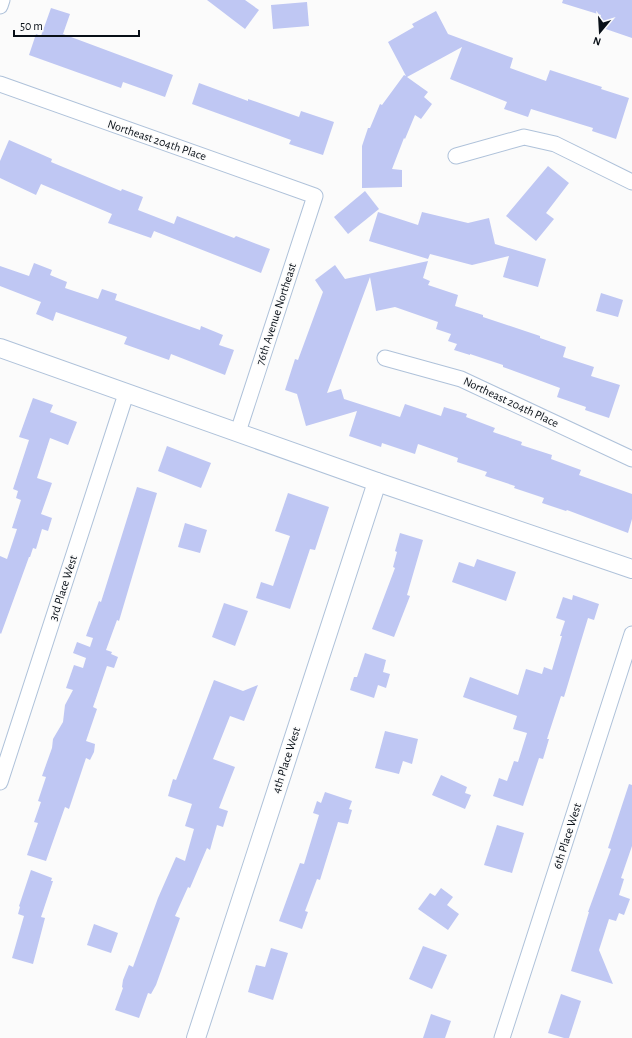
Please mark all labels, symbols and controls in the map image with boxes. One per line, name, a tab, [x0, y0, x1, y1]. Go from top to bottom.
scale bar	[14, 12, 139, 38]
north arrow	[580, 12, 620, 52]
text: 50 m	[20, 20, 43, 32]
text: N	[592, 35, 602, 47]
street label: Northeast 204th Place	[106, 117, 208, 163]
street label: 76th Avenue Northeast	[254, 261, 298, 367]
street label: Northeast 204th Place	[462, 375, 560, 429]
street label: 3rd Place West	[47, 554, 79, 622]
street label: 4th Place West	[270, 725, 302, 795]
street label: 6th Place West	[551, 801, 583, 870]

